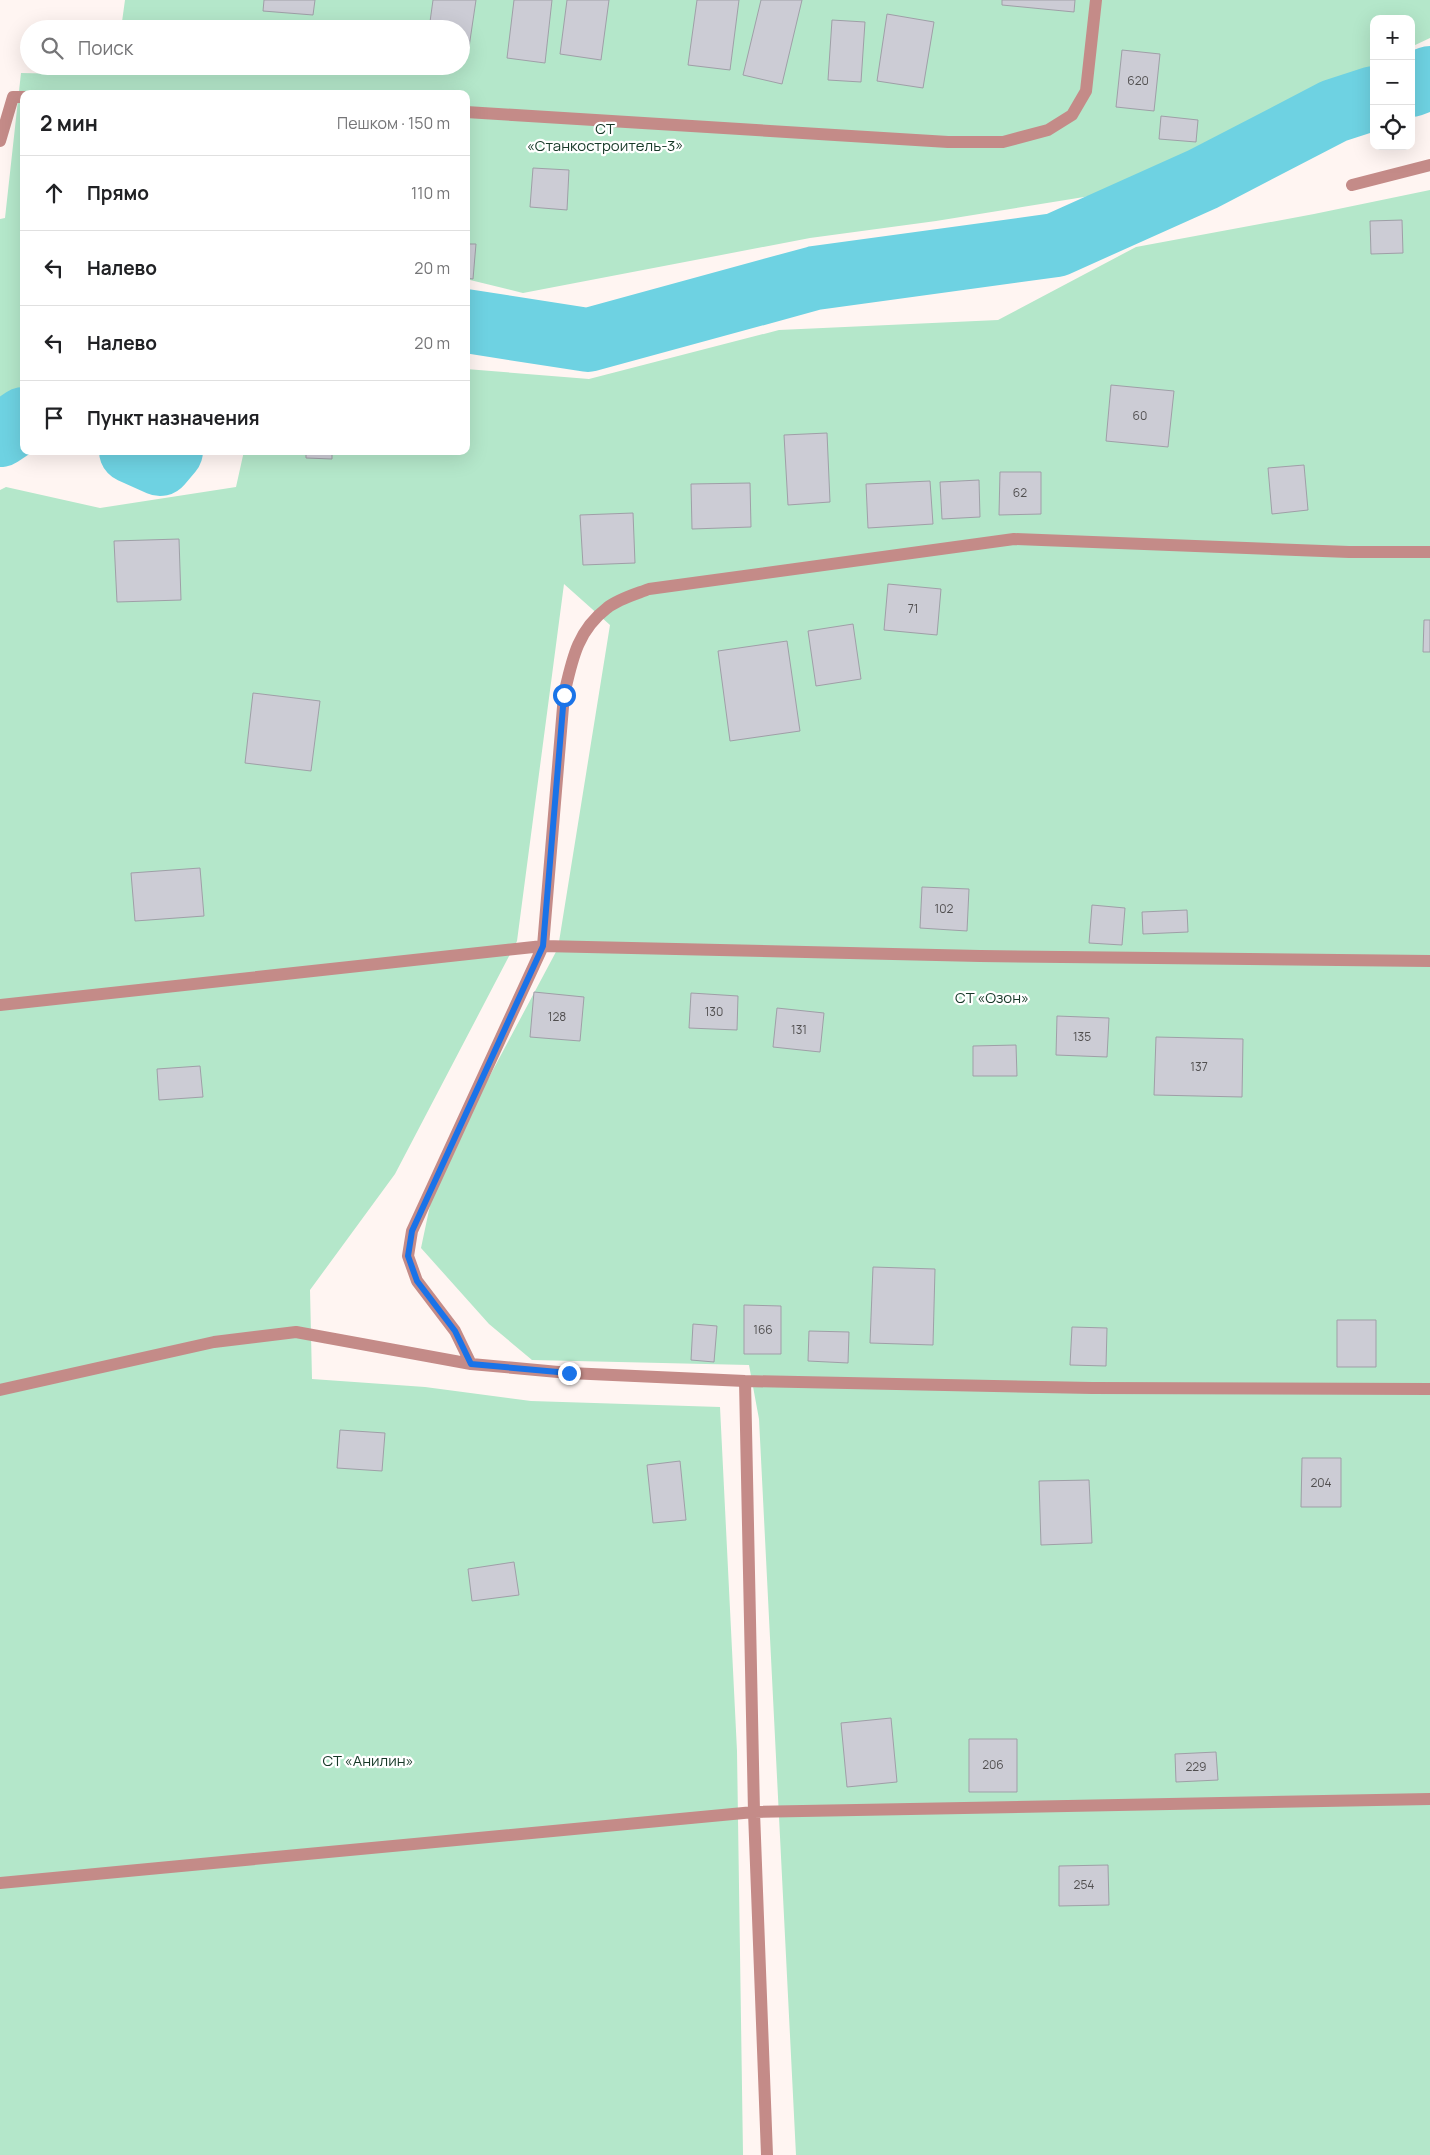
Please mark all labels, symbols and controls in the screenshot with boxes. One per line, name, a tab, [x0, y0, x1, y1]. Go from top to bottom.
map controls	[1370, 15, 1415, 150]
button: +	[1370, 15, 1415, 60]
search box	[20, 20, 470, 75]
icon: search	[38, 34, 66, 62]
text: Поиск	[78, 35, 133, 61]
button: −	[1370, 60, 1415, 105]
house number: 620	[1127, 72, 1149, 89]
button: locate	[1370, 105, 1415, 150]
text: 2 мин	[40, 109, 98, 137]
text: Пешком · 150 m	[337, 112, 450, 134]
park label: СТ «Станкостроитель-3»	[527, 118, 683, 156]
icon: ahead	[40, 179, 68, 207]
text: Прямо	[87, 180, 149, 206]
text: 110 m	[411, 182, 450, 204]
icon: left	[40, 254, 68, 282]
text: Налево	[87, 255, 157, 281]
text: 20 m	[414, 257, 450, 279]
icon: left	[40, 329, 68, 357]
text: Налево	[87, 330, 157, 356]
text: 20 m	[414, 332, 450, 354]
icon: arrive	[40, 404, 68, 432]
text: Пункт назначения	[87, 405, 260, 431]
house number: 60	[1133, 407, 1147, 424]
house number: 62	[1013, 484, 1027, 501]
house number: 71	[908, 600, 918, 617]
route start	[553, 684, 576, 707]
house number: 102	[935, 900, 954, 917]
park label: СТ «Озон»	[955, 987, 1029, 1008]
house number: 130	[705, 1003, 723, 1020]
house number: 128	[548, 1008, 566, 1025]
house number: 131	[791, 1021, 807, 1038]
house number: 135	[1073, 1028, 1091, 1045]
house number: 137	[1190, 1058, 1208, 1075]
house number: 166	[753, 1321, 773, 1338]
route end	[558, 1362, 581, 1385]
house number: 204	[1310, 1474, 1332, 1491]
park label: СТ «Анилин»	[322, 1750, 414, 1771]
house number: 206	[982, 1756, 1004, 1773]
house number: 229	[1185, 1758, 1207, 1775]
house number: 254	[1074, 1876, 1094, 1893]

